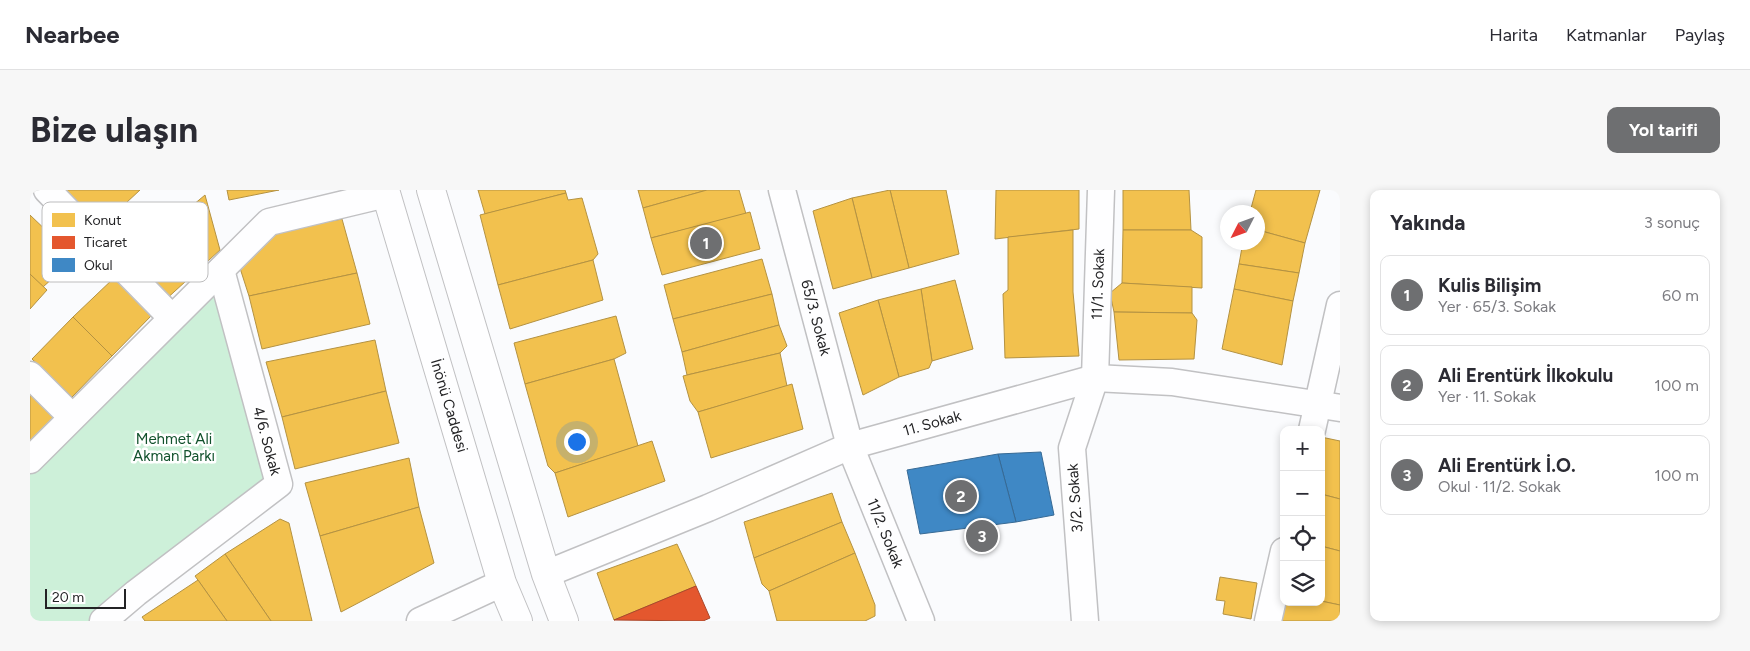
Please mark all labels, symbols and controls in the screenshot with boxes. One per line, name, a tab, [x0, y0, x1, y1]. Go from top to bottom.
text: Nearbee	[25, 20, 120, 49]
text: Harita	[1489, 24, 1538, 46]
text: Katmanlar	[1566, 24, 1647, 46]
text: Paylaş	[1675, 24, 1725, 46]
button: Yol tarifi	[1607, 107, 1720, 153]
text: Bize ulaşın	[30, 109, 198, 151]
legend	[42, 202, 208, 282]
north arrow	[1220, 205, 1265, 250]
text: Yakında	[1390, 210, 1465, 235]
text: Konut	[84, 212, 121, 229]
text: 3 sonuç	[1644, 213, 1700, 232]
pin: 1	[690, 224, 722, 262]
text: Ticaret	[84, 234, 127, 251]
street label: 11/1. Sokak	[1088, 248, 1108, 320]
text: Okul	[84, 257, 113, 274]
text: Kulis Bilişim	[1438, 274, 1541, 297]
street label: 65/3. Sokak	[797, 278, 835, 358]
text: 1	[1404, 286, 1410, 305]
text: 60 m	[1662, 286, 1699, 305]
text: Yer · 65/3. Sokak	[1438, 297, 1556, 316]
street label: İnönü Caddesi	[427, 357, 472, 454]
text: Ali Erentürk İlkokulu	[1438, 364, 1613, 387]
text: 2	[1402, 376, 1412, 395]
text: 100 m	[1654, 376, 1699, 395]
text: Yer · 11. Sokak	[1438, 387, 1536, 406]
street label: 4/6. Sokak	[249, 405, 285, 478]
street label: 11. Sokak	[901, 406, 964, 440]
map controls	[1280, 426, 1325, 606]
button: +	[1280, 426, 1325, 471]
your location	[564, 429, 590, 455]
park label: Mehmet Ali Akman Parkı	[133, 430, 215, 465]
text: Ali Erentürk İ.O.	[1438, 454, 1576, 477]
street label: 3/2. Sokak	[1064, 462, 1086, 533]
text: 3	[1403, 466, 1411, 485]
text: 100 m	[1654, 466, 1699, 485]
button: −	[1280, 471, 1325, 516]
pin: 2	[945, 477, 977, 515]
text: Okul · 11/2. Sokak	[1438, 477, 1561, 496]
street label: 11/2. Sokak	[863, 496, 908, 571]
button: locate	[1280, 516, 1325, 561]
pin: 3	[966, 517, 998, 555]
button: layers	[1280, 561, 1325, 606]
scale bar	[45, 586, 126, 609]
text: 20 m	[52, 589, 84, 606]

